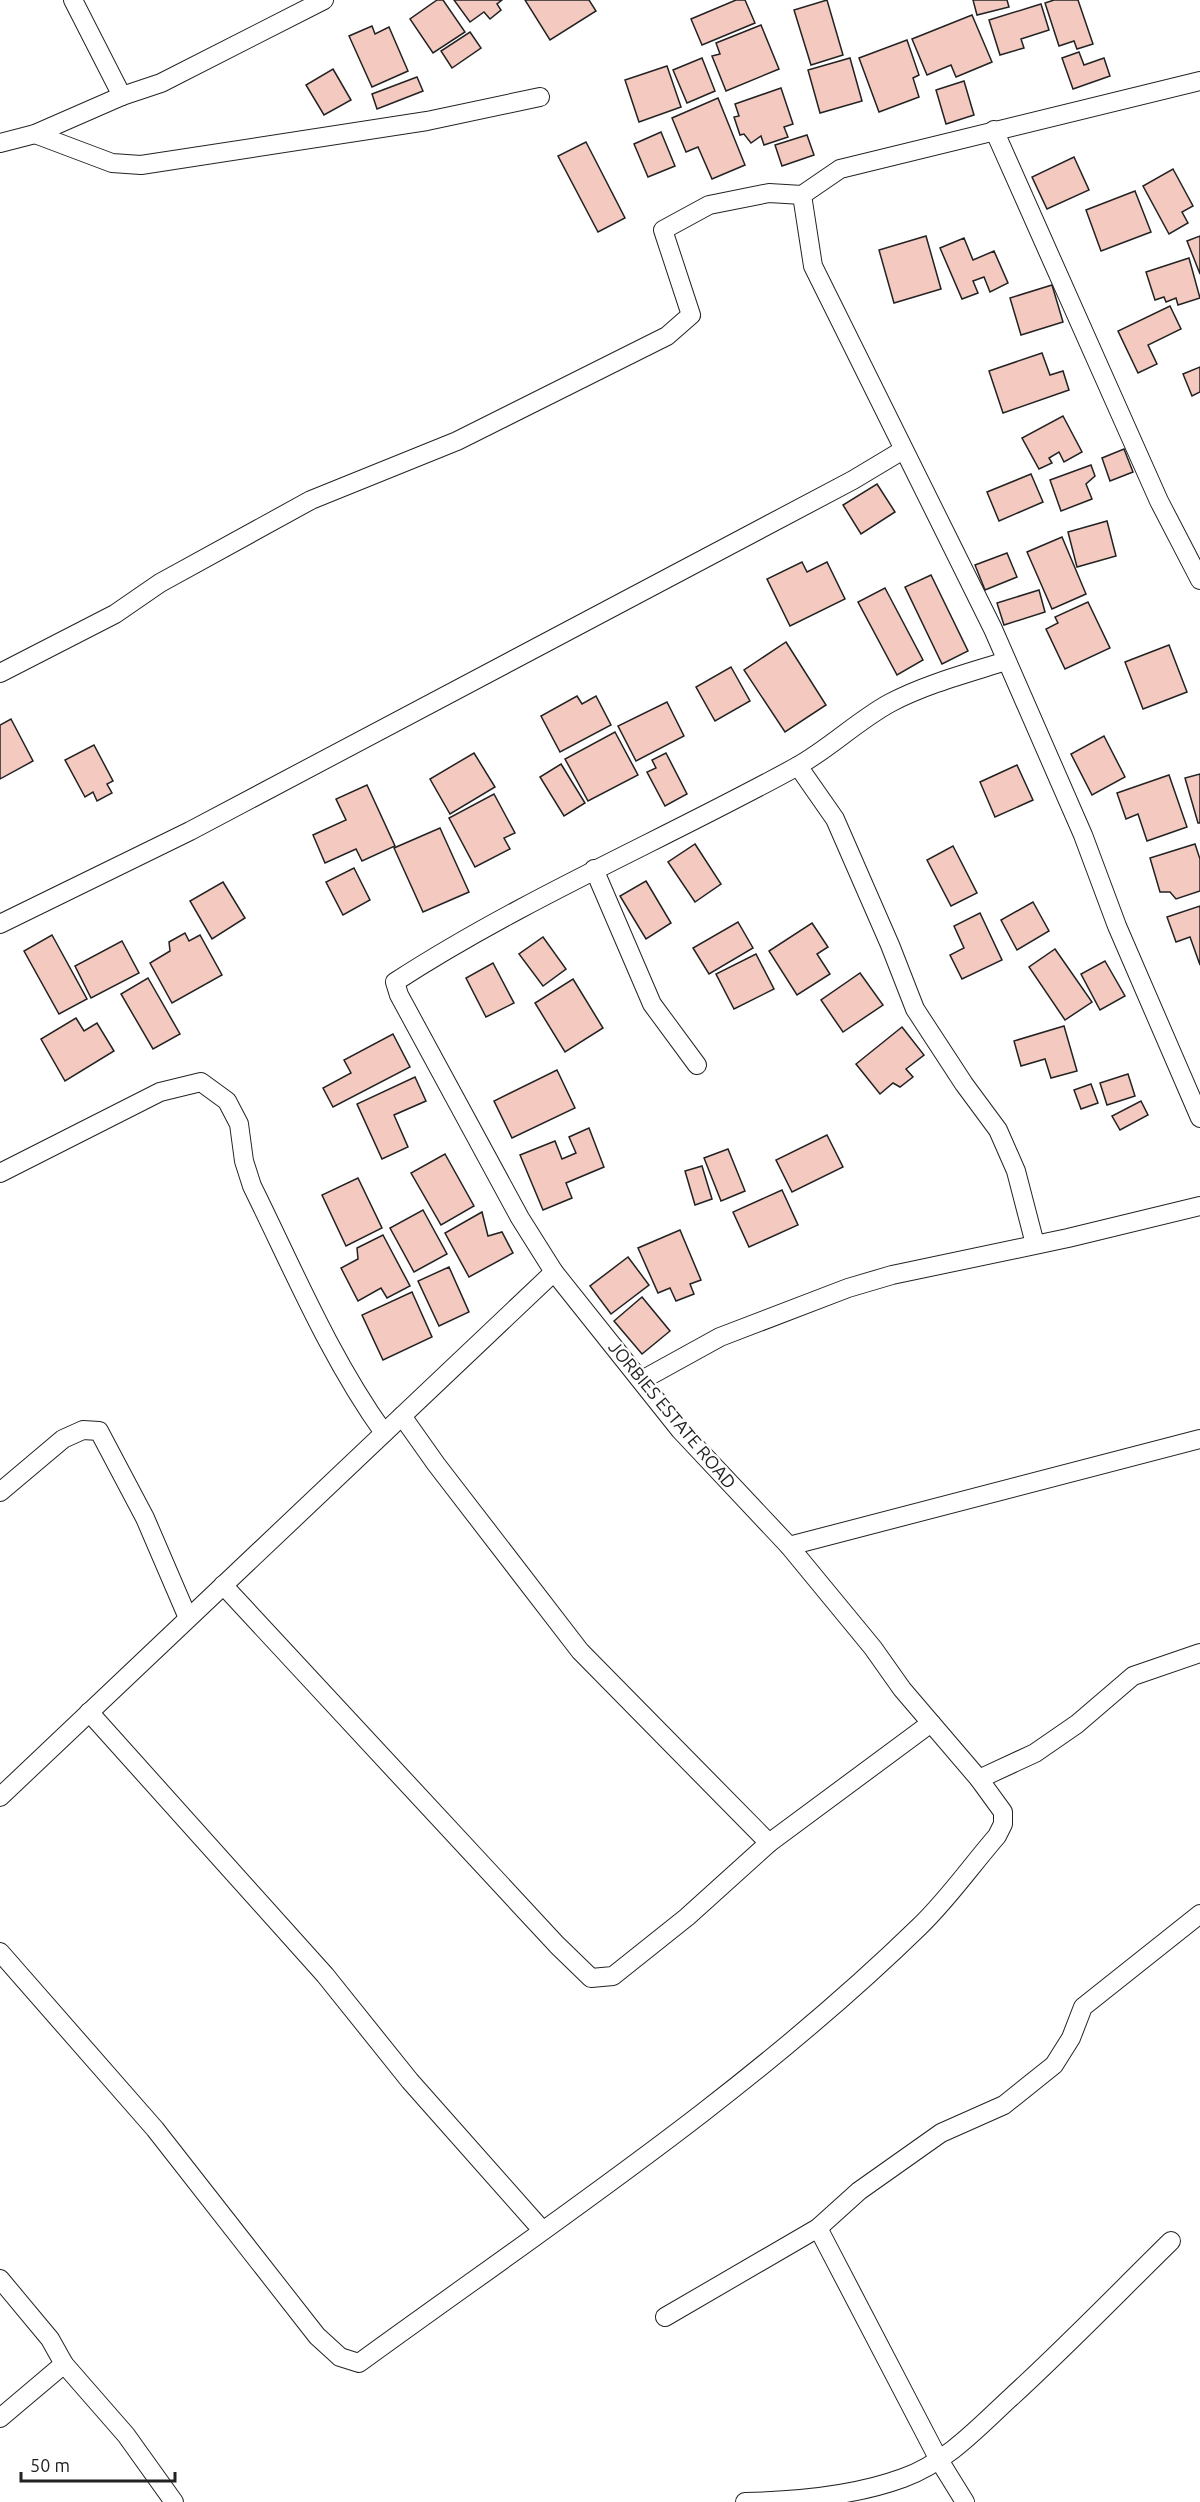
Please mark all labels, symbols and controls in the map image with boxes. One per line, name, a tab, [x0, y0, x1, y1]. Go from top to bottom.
street label: JORBIES ESTATE ROAD	[605, 1336, 740, 1492]
scale bar	[21, 2445, 176, 2483]
text: 50 m	[30, 2455, 70, 2475]

